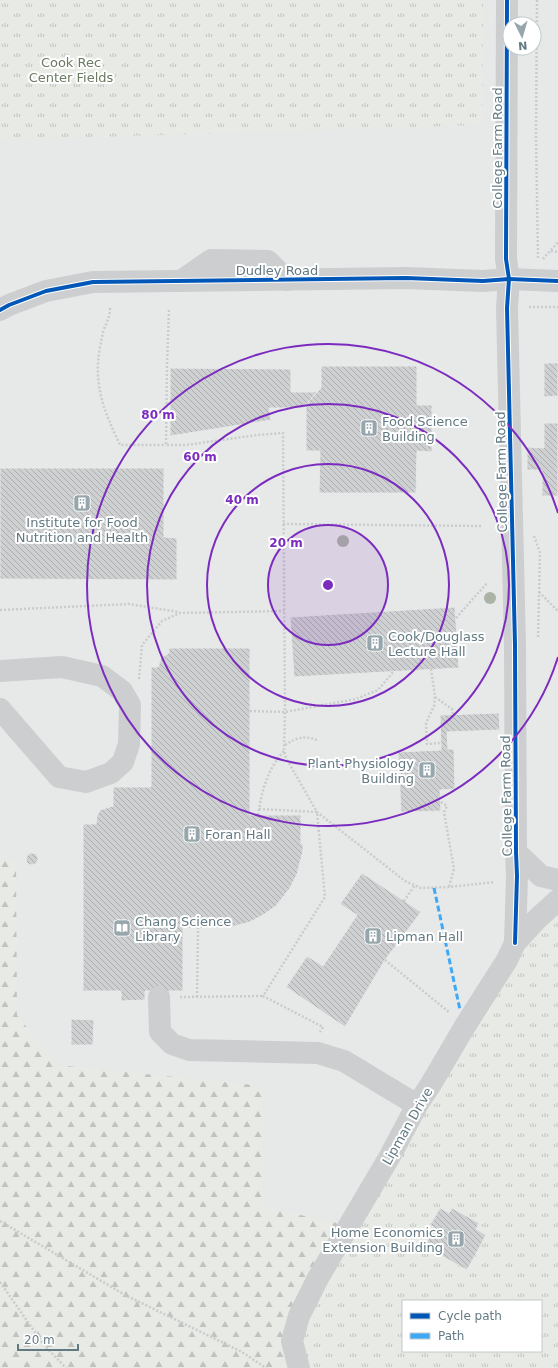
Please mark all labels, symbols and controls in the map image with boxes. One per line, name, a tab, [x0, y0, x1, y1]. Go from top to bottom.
north arrow	[502, 16, 542, 56]
text: N	[518, 39, 528, 52]
park label: Cook Rec Center Fields	[29, 55, 114, 85]
street label: College Farm Road	[490, 87, 505, 209]
street label: Dudley Road	[236, 263, 318, 278]
text: 80 m	[141, 408, 175, 422]
street label: College Farm Road	[493, 411, 510, 533]
place label: Food Science Building	[382, 414, 468, 444]
building icon: Food Science Building	[359, 418, 379, 438]
text: 60 m	[183, 450, 217, 464]
building icon: Institute for Food Nutrition and Health	[72, 493, 92, 513]
text: 40 m	[225, 493, 259, 507]
place label: Institute for Food Nutrition and Health	[16, 515, 148, 545]
text: 20 m	[269, 536, 303, 550]
centre of rings	[321, 578, 335, 592]
place label: Cook/Douglass Lecture Hall	[388, 629, 485, 659]
building icon: Cook/Douglass Lecture Hall	[365, 633, 385, 653]
street label: College Farm Road	[498, 735, 515, 857]
place label: Plant Physiology Building	[307, 756, 414, 786]
building icon: Plant Physiology Building	[417, 760, 437, 780]
building icon: Foran Hall	[182, 824, 202, 844]
place label: Foran Hall	[205, 827, 271, 842]
place label: Chang Science Library	[135, 914, 231, 944]
library icon: Chang Science Library	[112, 918, 132, 938]
building icon: Lipman Hall	[363, 926, 383, 946]
place label: Lipman Hall	[386, 929, 463, 944]
street label: Lipman Drive	[379, 1085, 436, 1168]
place label: Home Economics Extension Building	[322, 1225, 443, 1255]
building icon: Home Economics Extension Building	[446, 1229, 466, 1249]
legend	[402, 1300, 542, 1352]
text: Cycle path	[438, 1309, 502, 1323]
scale bar	[18, 1326, 78, 1352]
text: Path	[438, 1329, 464, 1343]
text: 20 m	[24, 1333, 55, 1347]

